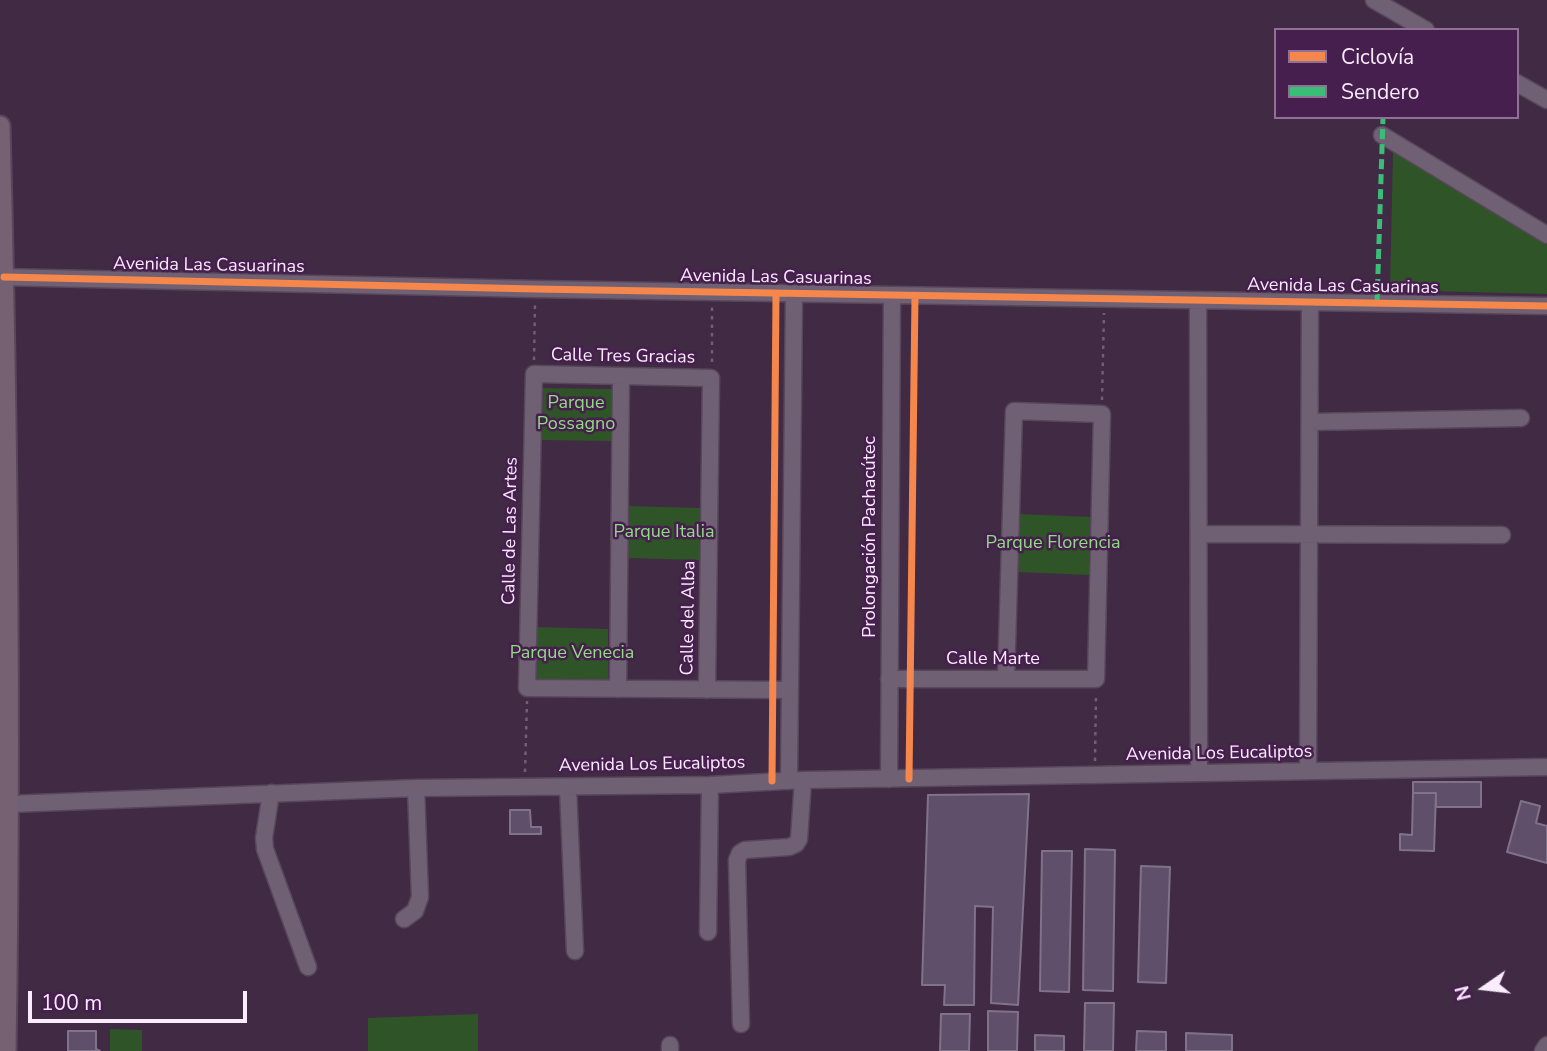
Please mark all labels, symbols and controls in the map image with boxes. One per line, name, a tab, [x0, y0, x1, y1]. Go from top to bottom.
legend	[1274, 28, 1519, 119]
text: Ciclovía	[1341, 43, 1414, 71]
text: Sendero	[1341, 78, 1420, 106]
street label: Avenida Las Casuarinas	[113, 254, 305, 278]
street label: Avenida Las Casuarinas	[680, 266, 872, 290]
street label: Avenida Las Casuarinas	[1247, 275, 1439, 299]
street label: Calle Tres Gracias	[551, 345, 695, 369]
park label: Parque Possagno	[537, 393, 615, 436]
street label: Prolongación Pachacútec	[860, 436, 882, 638]
street label: Calle de Las Artes	[499, 457, 523, 605]
park label: Parque Italia	[613, 522, 715, 544]
park label: Parque Florencia	[986, 533, 1120, 555]
street label: Calle del Alba	[677, 561, 701, 675]
park label: Parque Venecia	[510, 643, 634, 665]
street label: Calle Marte	[946, 649, 1040, 671]
street label: Avenida Los Eucaliptos	[1126, 742, 1312, 766]
street label: Avenida Los Eucaliptos	[559, 753, 745, 777]
north arrow	[1449, 953, 1519, 1023]
scale bar	[32, 978, 250, 1022]
text: N	[1449, 983, 1478, 1003]
text: 100 m	[41, 989, 102, 1017]

